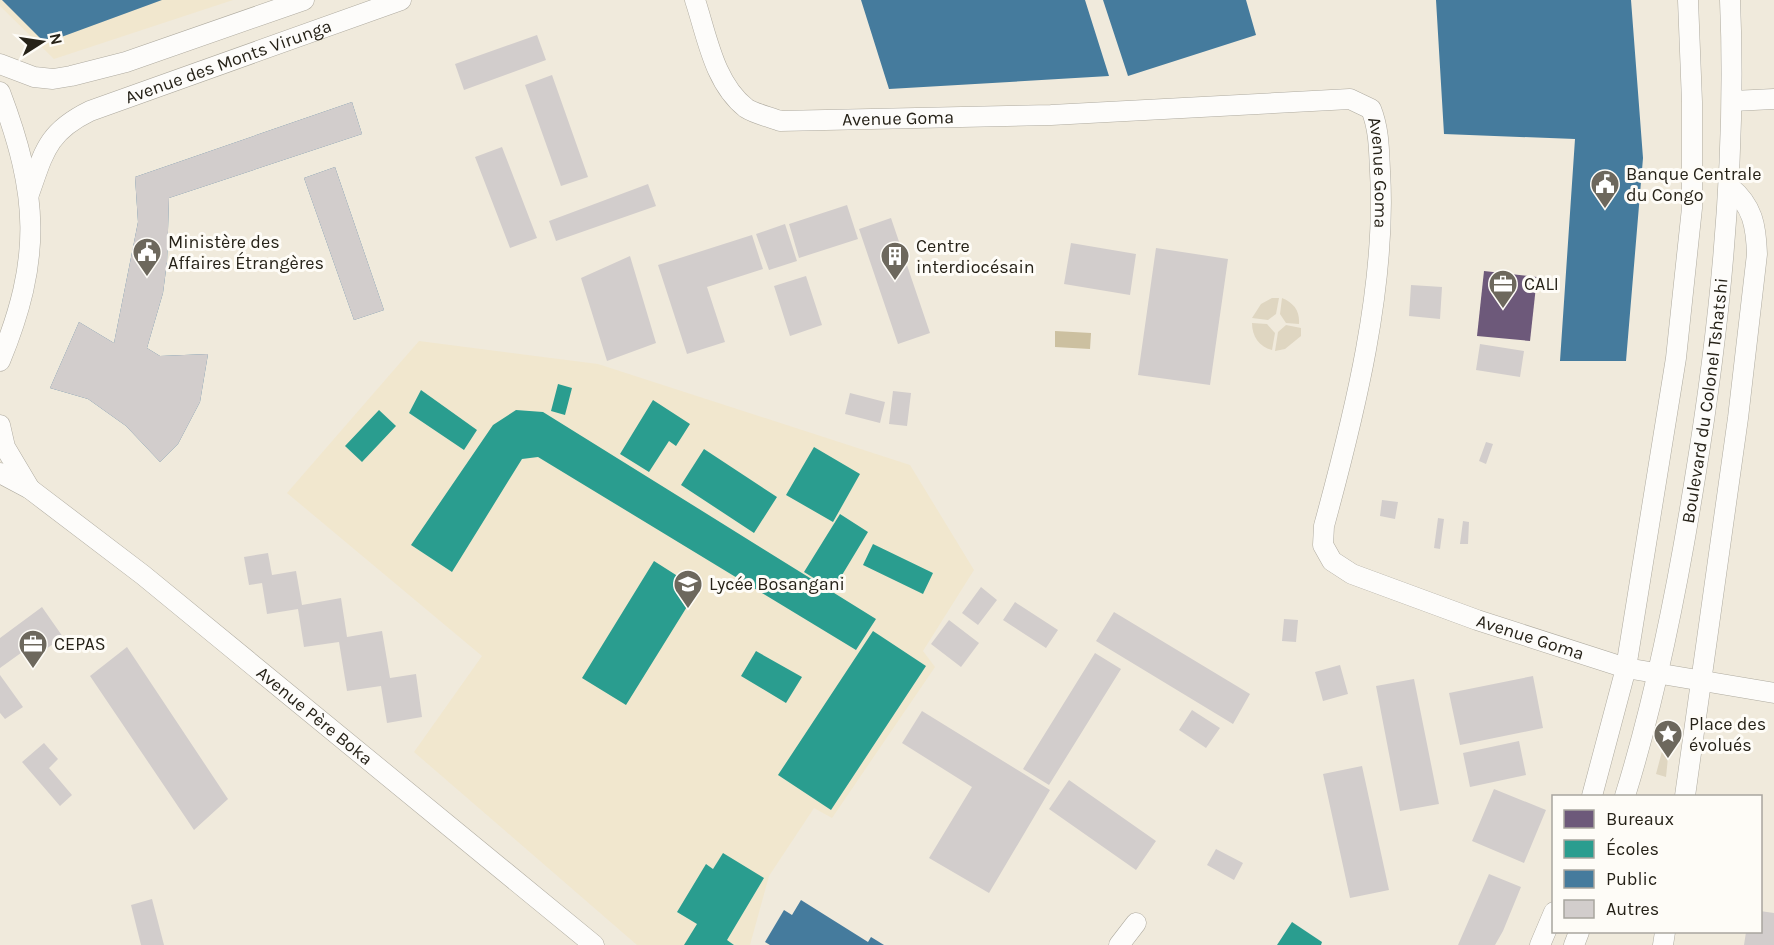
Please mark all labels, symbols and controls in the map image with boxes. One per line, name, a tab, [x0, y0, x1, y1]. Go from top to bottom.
north arrow	[12, 12, 72, 72]
street label: Avenue des Monts Virunga	[122, 15, 335, 109]
text: N	[46, 31, 67, 47]
street label: Avenue Goma	[842, 106, 954, 131]
street label: Avenue Goma	[1363, 114, 1392, 229]
place label: Banque Centrale du Congo	[1626, 163, 1762, 206]
public building icon: Banque Centrale du Congo	[1589, 168, 1621, 210]
place label: Ministère des Affaires Étrangères	[168, 231, 324, 274]
place label: Centre interdiocésain	[916, 235, 1035, 278]
public building icon: Ministère des Affaires Étrangères	[131, 236, 163, 278]
building icon: Centre interdiocésain	[879, 240, 911, 282]
office icon: CALI	[1487, 268, 1519, 310]
place label: CALI	[1524, 273, 1559, 295]
street label: Boulevard du Colonel Tshatshi	[1677, 277, 1732, 525]
school or university icon: Lycée Bosangani	[672, 568, 704, 610]
place label: Lycée Bosangani	[709, 573, 845, 595]
street label: Avenue Goma	[1474, 610, 1587, 665]
office icon: CEPAS	[17, 628, 49, 670]
place label: CEPAS	[54, 633, 106, 655]
street label: Avenue Père Boka	[252, 662, 377, 770]
place label: Place des évolués	[1689, 713, 1766, 756]
place icon: Place des évolués	[1652, 718, 1684, 760]
legend	[1552, 795, 1762, 933]
text: Bureaux	[1606, 808, 1674, 830]
text: Écoles	[1606, 837, 1659, 860]
text: Public	[1606, 868, 1657, 890]
text: Autres	[1606, 898, 1659, 920]

